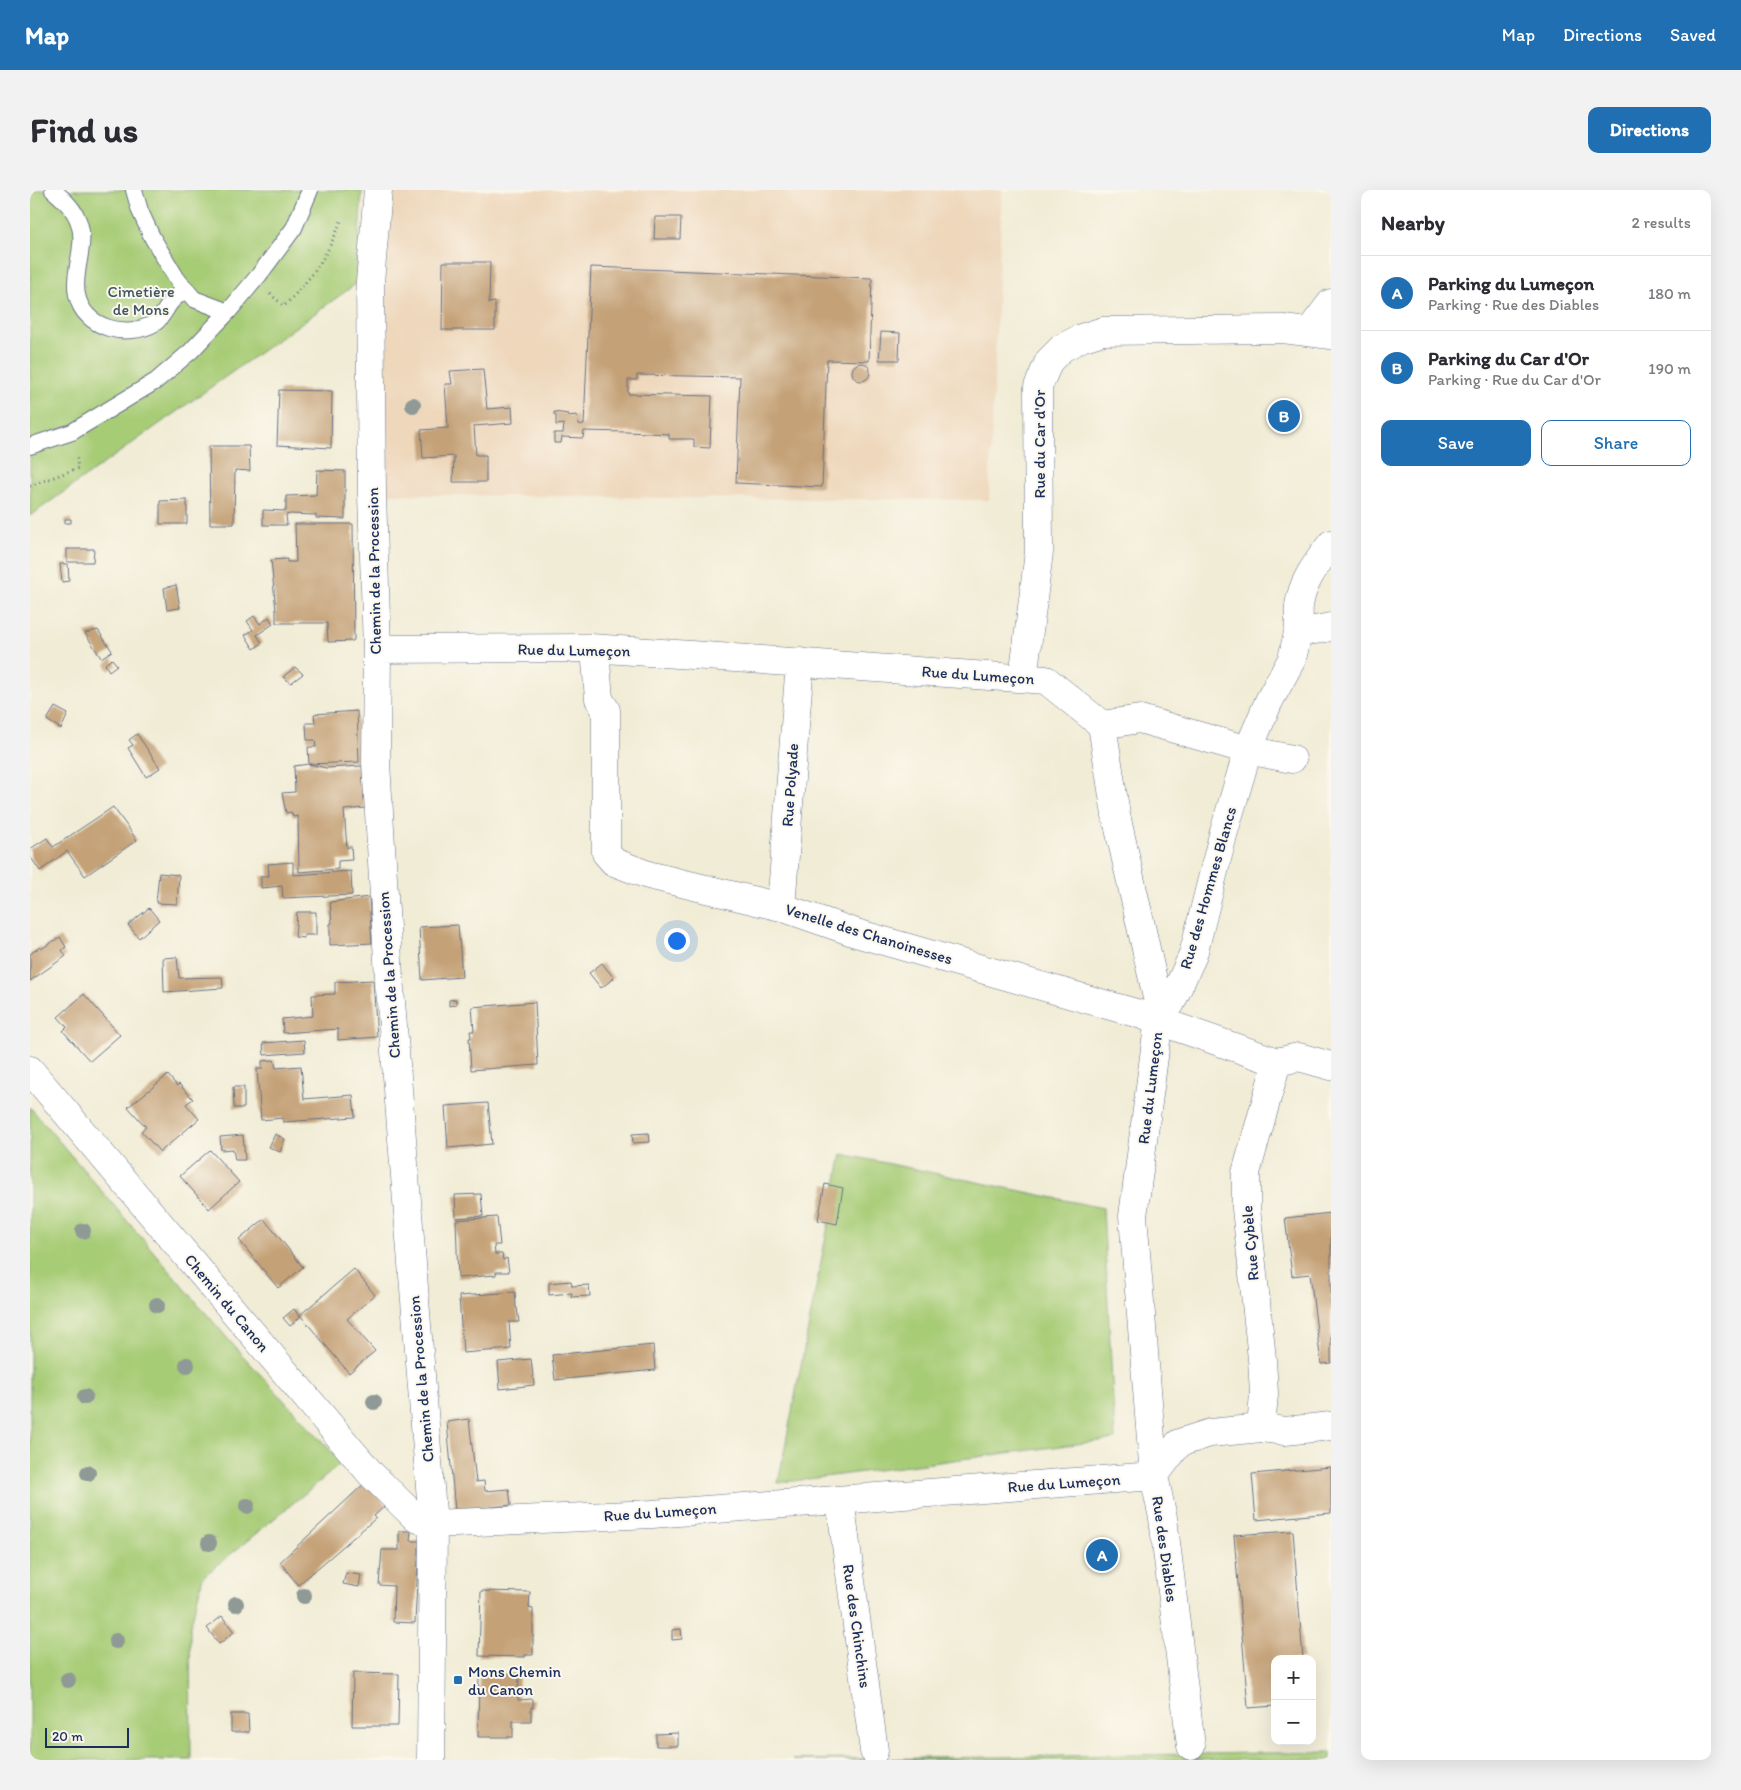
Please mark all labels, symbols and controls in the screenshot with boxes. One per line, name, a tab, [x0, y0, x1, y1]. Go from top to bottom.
text: Map	[25, 21, 69, 50]
text: Map	[1502, 24, 1535, 46]
text: Directions	[1563, 24, 1642, 46]
text: Saved	[1670, 24, 1716, 46]
button: Directions	[1588, 107, 1711, 153]
text: Find us	[30, 109, 138, 151]
text: Nearby	[1381, 210, 1445, 235]
text: 2 results	[1631, 213, 1691, 232]
text: Parking du Lumeçon	[1428, 272, 1594, 295]
park label: Cimetière de Mons	[107, 282, 175, 319]
text: A	[1392, 284, 1402, 303]
text: 180 m	[1648, 284, 1691, 303]
text: Parking · Rue des Diables	[1428, 295, 1599, 314]
text: Parking du Car d'Or	[1428, 347, 1589, 370]
text: B	[1392, 359, 1402, 378]
text: 190 m	[1648, 359, 1691, 378]
text: Parking · Rue du Car d'Or	[1428, 370, 1601, 389]
street label: Rue du Car d'Or	[1030, 389, 1049, 498]
pin: B	[1268, 397, 1300, 435]
button: Save	[1381, 420, 1531, 466]
button: Share	[1541, 420, 1691, 466]
street label: Chemin de la Procession	[363, 487, 385, 655]
street label: Rue du Lumeçon	[517, 640, 631, 660]
street label: Rue du Lumeçon	[921, 662, 1035, 688]
street label: Rue Polyade	[778, 743, 802, 827]
street label: Rue des Hommes Blancs	[1176, 805, 1240, 971]
street label: Chemin de la Procession	[374, 891, 404, 1059]
street label: Venelle des Chanoinesses	[783, 900, 955, 968]
your location	[664, 928, 690, 954]
street label: Rue du Lumeçon	[1134, 1031, 1166, 1145]
street label: Rue Cybèle	[1237, 1205, 1263, 1281]
street label: Chemin du Canon	[181, 1250, 273, 1356]
street label: Chemin de la Procession	[404, 1295, 438, 1463]
street label: Rue du Lumeçon	[1007, 1470, 1121, 1496]
street label: Rue des Diables	[1148, 1495, 1182, 1603]
street label: Rue du Lumeçon	[603, 1499, 717, 1525]
pin: A	[1086, 1536, 1118, 1574]
street label: Rue des Chinchins	[839, 1563, 875, 1689]
map controls	[1271, 1655, 1316, 1745]
button: +	[1271, 1655, 1316, 1700]
place label: Mons Chemin du Canon	[468, 1662, 561, 1699]
marker: Mons Chemin du Canon	[452, 1674, 464, 1686]
button: −	[1271, 1700, 1316, 1745]
scale bar	[45, 1725, 129, 1748]
text: 20 m	[52, 1728, 83, 1745]

